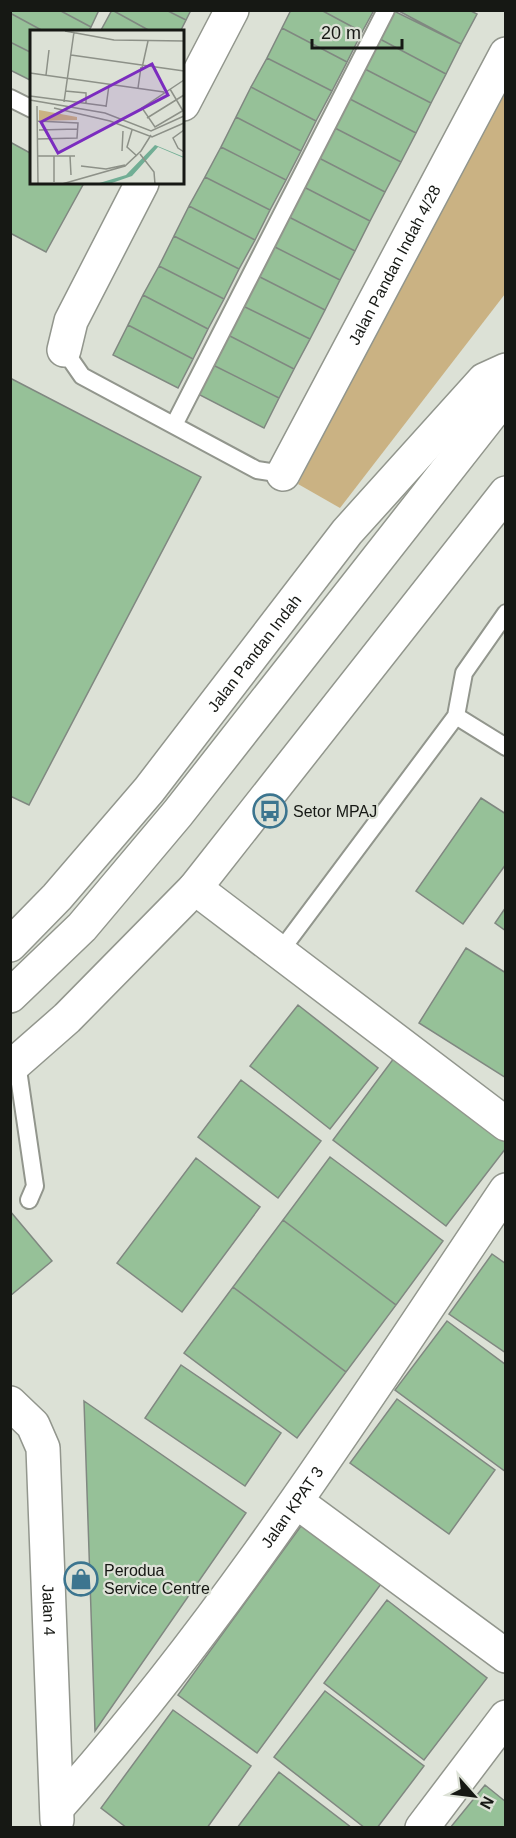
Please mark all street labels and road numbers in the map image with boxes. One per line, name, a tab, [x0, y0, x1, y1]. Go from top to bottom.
street label: Jalan Pandan Indah 4/28	[345, 182, 444, 348]
street label: Jalan Pandan Indah	[204, 592, 305, 715]
street label: Jalan KPAT 3	[258, 1463, 327, 1551]
street label: Jalan 4	[39, 1584, 58, 1636]

